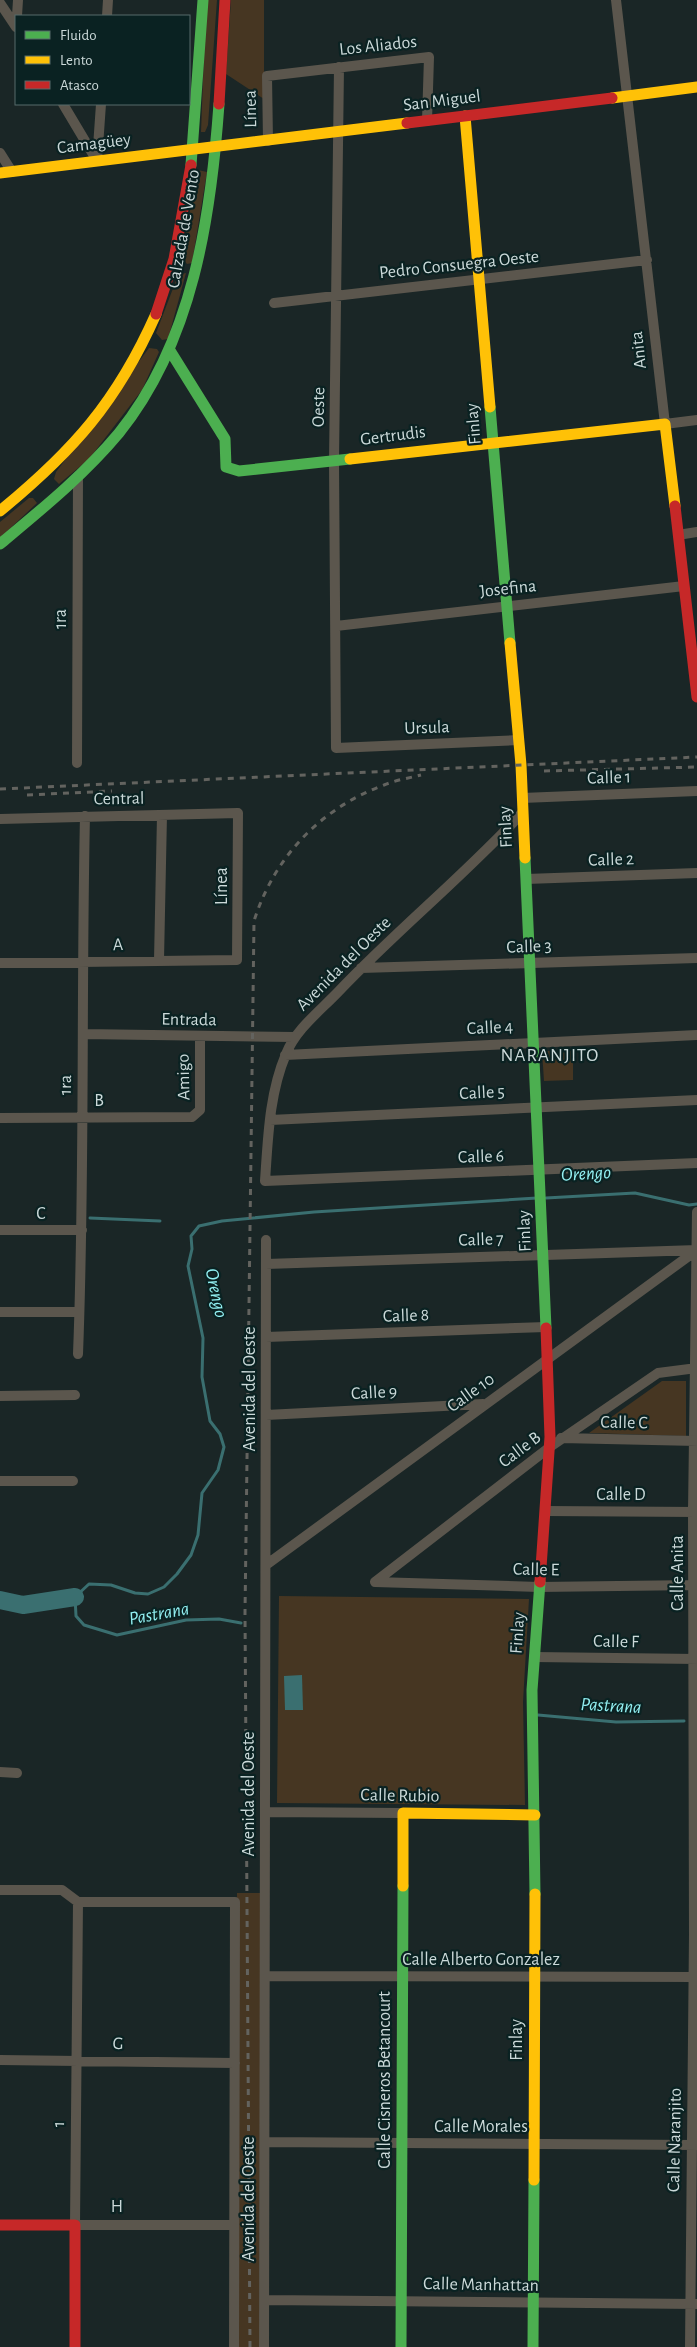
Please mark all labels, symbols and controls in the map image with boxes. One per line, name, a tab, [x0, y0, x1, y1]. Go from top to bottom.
legend	[15, 15, 190, 105]
text: Fluido	[60, 28, 97, 43]
street label: Los Aliados	[338, 33, 418, 59]
text: Lento	[60, 53, 93, 68]
text: Atasco	[60, 78, 99, 93]
street label: San Miguel	[402, 87, 482, 115]
street label: Línea	[242, 90, 260, 128]
street label: Camagüey	[56, 131, 132, 157]
street label: Calzada de Vento	[165, 168, 203, 290]
street label: Pedro Consuegra Oeste	[378, 248, 540, 282]
street label: Anita	[628, 330, 650, 370]
street label: Oeste	[310, 387, 328, 427]
street label: Finlay	[463, 402, 485, 446]
street label: Gertrudis	[359, 423, 427, 449]
street label: Josefina	[479, 577, 537, 601]
street label: 1ra	[52, 609, 70, 629]
street label: Ursula	[404, 718, 450, 738]
street label: Calle 1	[587, 768, 631, 788]
street label: Central	[93, 790, 145, 808]
street label: Finlay	[496, 805, 516, 848]
street label: Calle 2	[588, 850, 634, 870]
street label: Línea	[213, 867, 231, 905]
street label: Avenida del Oeste	[293, 913, 395, 1015]
street label: A	[112, 936, 124, 954]
street label: Calle 3	[506, 937, 552, 957]
street label: Entrada	[161, 1011, 217, 1029]
street label: Calle 4	[466, 1018, 514, 1038]
district label: NARANJITO	[501, 1046, 599, 1065]
street label: Amigo	[175, 1053, 193, 1100]
street label: 1ra	[57, 1075, 75, 1095]
street label: Calle 5	[459, 1083, 505, 1103]
street label: B	[94, 1092, 104, 1110]
street label: Calle 6	[458, 1147, 504, 1167]
water label: Orengo	[561, 1163, 612, 1185]
street label: C	[36, 1205, 46, 1223]
street label: Finlay	[515, 1210, 535, 1252]
street label: Calle 7	[458, 1230, 504, 1250]
water label: Orengo	[202, 1267, 231, 1320]
street label: Calle 8	[383, 1306, 429, 1326]
street label: Avenida del Oeste	[241, 1326, 259, 1452]
street label: Calle 10	[444, 1370, 498, 1416]
street label: Calle 9	[350, 1383, 398, 1403]
street label: Calle C	[600, 1414, 648, 1432]
street label: Calle B	[496, 1429, 544, 1471]
street label: Calle D	[596, 1486, 646, 1504]
street label: Calle Anita	[669, 1535, 687, 1611]
street label: Calle E	[513, 1561, 560, 1579]
water label: Pastrana	[127, 1599, 191, 1629]
street label: Finlay	[508, 1611, 528, 1654]
street label: Calle F	[593, 1633, 639, 1651]
water label: Pastrana	[580, 1695, 642, 1717]
street label: Avenida del Oeste	[240, 1731, 258, 1857]
street label: Calle Rubio	[360, 1786, 440, 1806]
street label: Calle Alberto Gonzalez	[402, 1951, 560, 1969]
street label: Calle Cisneros Betancourt	[376, 1991, 394, 2169]
street label: Finlay	[508, 2019, 526, 2061]
street label: G	[112, 2035, 124, 2053]
street label: Calle Naranjito	[665, 2087, 685, 2192]
street label: Calle Morales	[434, 2118, 528, 2136]
street label: 1	[50, 2121, 68, 2127]
street label: Avenida del Oeste	[240, 2136, 258, 2262]
street label: H	[111, 2198, 123, 2216]
street label: Calle Manhattan	[423, 2275, 539, 2295]

